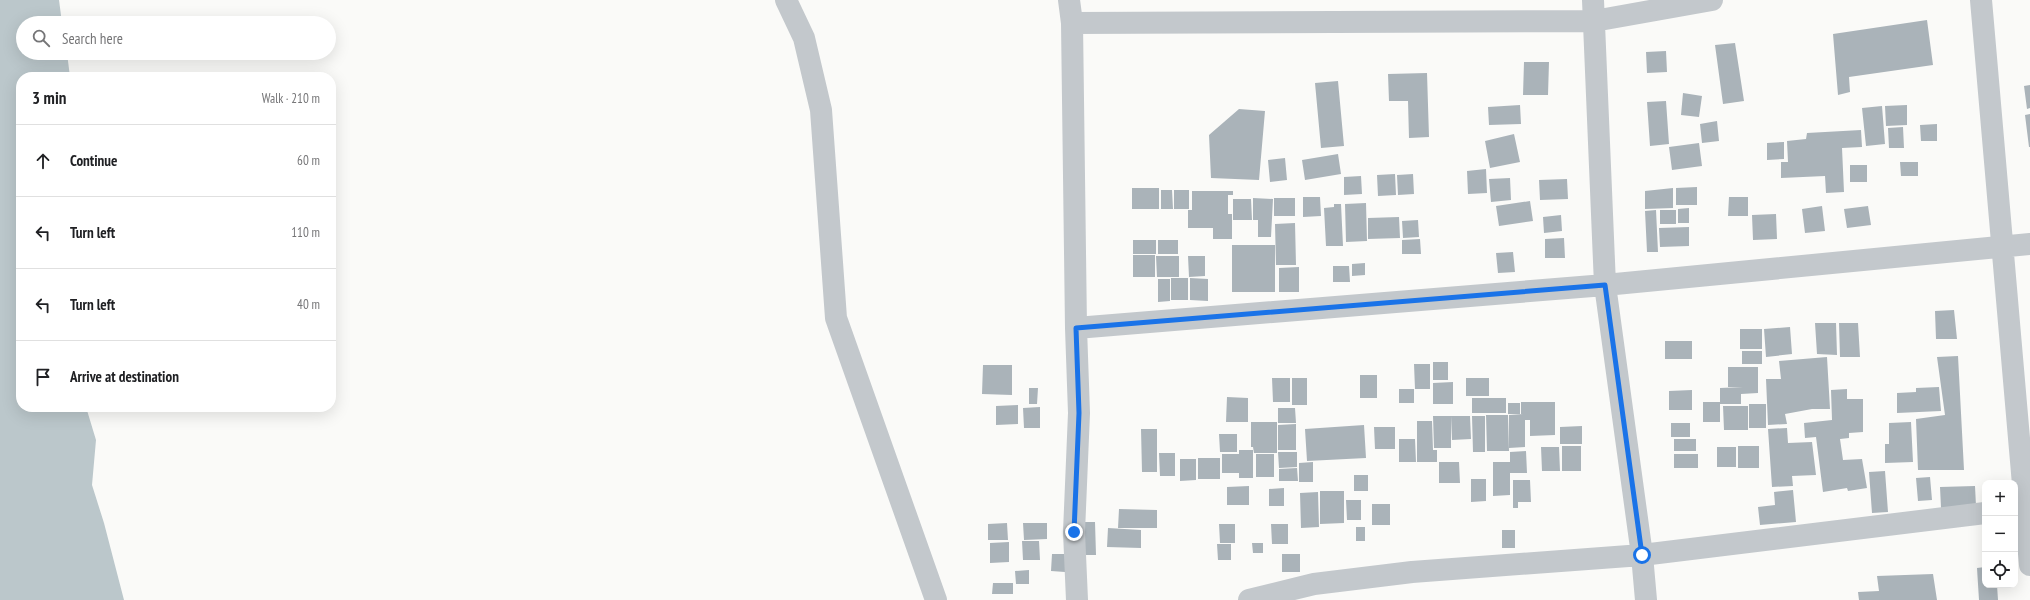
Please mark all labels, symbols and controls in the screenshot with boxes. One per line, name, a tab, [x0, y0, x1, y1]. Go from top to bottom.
search box	[16, 16, 336, 60]
icon: search	[30, 27, 52, 49]
text: Search here	[62, 29, 123, 48]
text: 3 min	[32, 87, 66, 109]
text: Walk · 210 m	[262, 90, 320, 107]
icon: ahead	[32, 150, 54, 172]
text: Continue	[70, 151, 117, 170]
text: 60 m	[297, 152, 320, 169]
icon: left	[32, 222, 54, 244]
text: Turn left	[70, 223, 115, 242]
text: 110 m	[291, 224, 320, 241]
icon: left	[32, 294, 54, 316]
text: Turn left	[70, 295, 115, 314]
text: 40 m	[297, 296, 320, 313]
icon: arrive	[32, 366, 54, 388]
text: Arrive at destination	[70, 367, 179, 386]
map controls	[1982, 480, 2018, 588]
button: +	[1982, 480, 2018, 516]
button: −	[1982, 516, 2018, 552]
route end	[1065, 523, 1083, 541]
route start	[1633, 546, 1651, 564]
button: locate	[1982, 552, 2018, 588]

